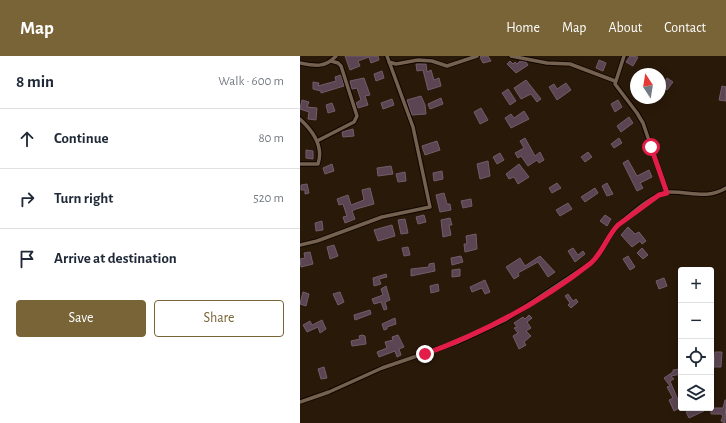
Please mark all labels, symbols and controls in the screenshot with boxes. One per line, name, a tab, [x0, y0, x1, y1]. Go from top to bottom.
text: Map	[20, 19, 54, 38]
text: Home	[506, 21, 540, 35]
text: Map	[562, 21, 586, 35]
text: About	[608, 21, 642, 35]
text: Contact	[664, 21, 706, 35]
north arrow	[630, 68, 666, 104]
text: 8 min	[16, 73, 54, 90]
text: Walk · 600 m	[218, 75, 284, 88]
icon: ahead	[16, 128, 38, 150]
text: Continue	[54, 131, 109, 146]
text: 80 m	[258, 132, 284, 145]
route start	[642, 138, 660, 156]
icon: right	[16, 188, 38, 210]
text: Turn right	[54, 191, 113, 206]
text: 520 m	[253, 192, 284, 205]
icon: arrive	[16, 248, 38, 270]
text: Arrive at destination	[54, 251, 177, 266]
map controls	[678, 267, 714, 411]
button: +	[678, 267, 714, 303]
button: Save	[16, 300, 146, 337]
button: Share	[154, 300, 284, 337]
button: −	[678, 303, 714, 339]
button: locate	[678, 339, 714, 375]
route end	[416, 345, 434, 363]
button: layers	[678, 375, 714, 411]

